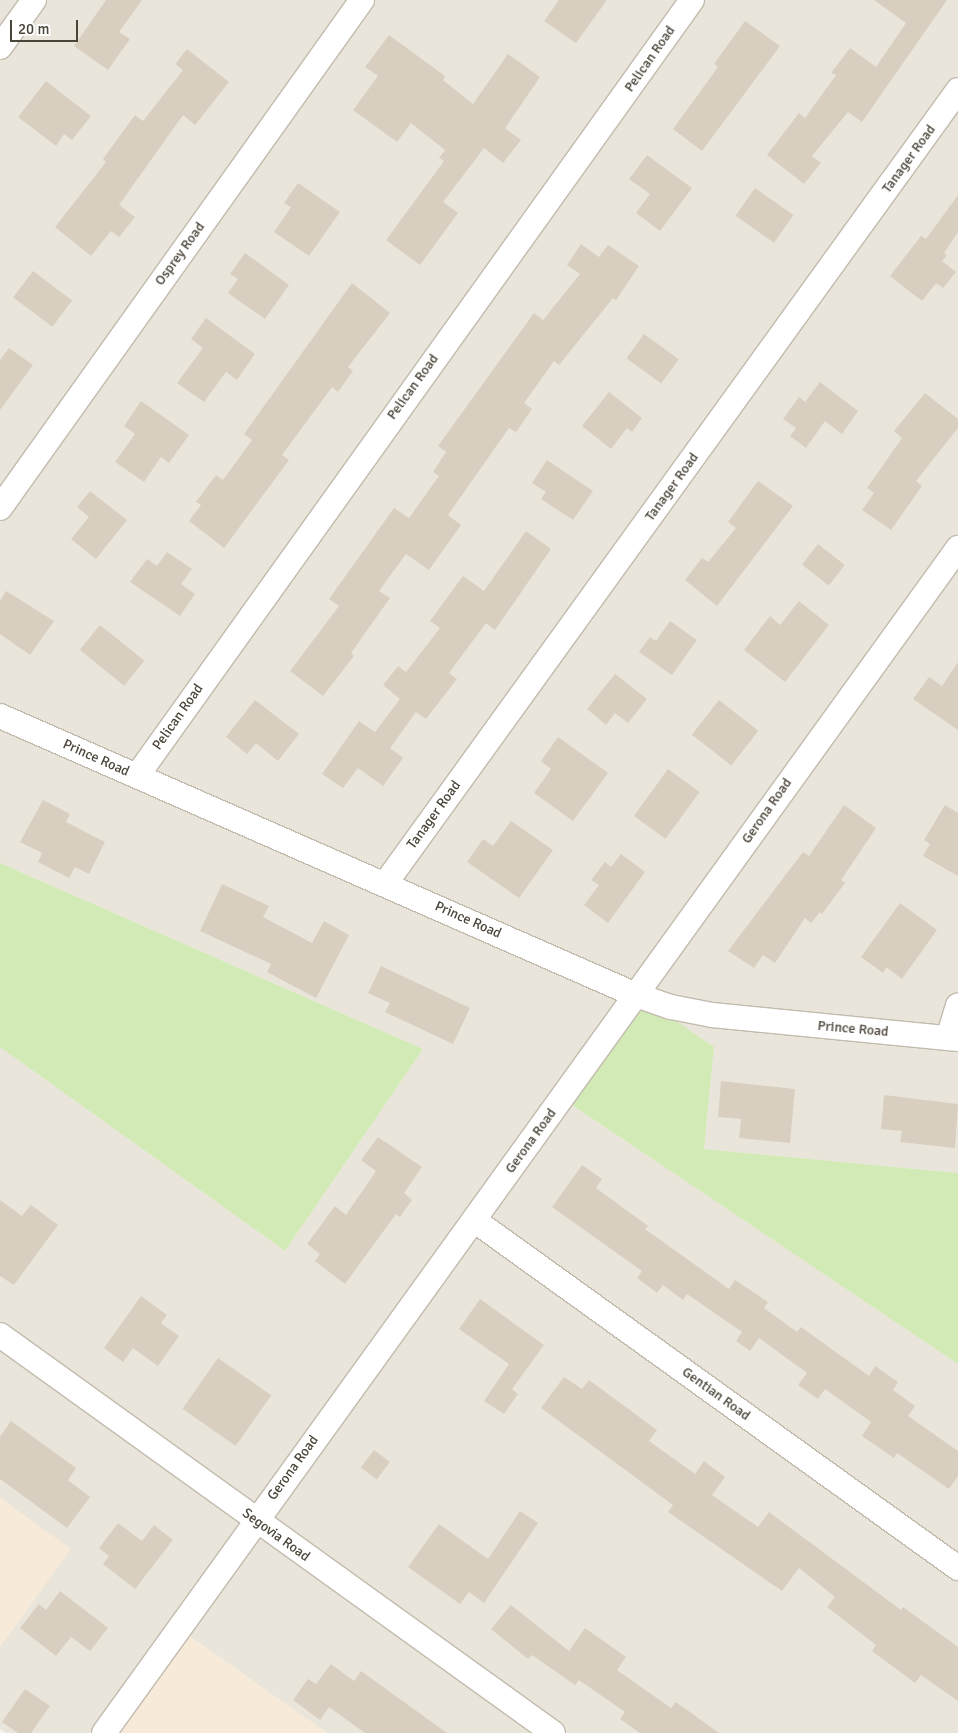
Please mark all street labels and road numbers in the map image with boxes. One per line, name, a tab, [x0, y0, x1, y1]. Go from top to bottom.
street label: Pelican Road	[621, 23, 679, 95]
street label: Tanager Road	[879, 122, 939, 196]
street label: Osprey Road	[151, 219, 209, 289]
street label: Pelican Road	[384, 351, 442, 423]
street label: Tanager Road	[642, 450, 702, 524]
street label: Pelican Road	[149, 681, 207, 753]
street label: Prince Road	[60, 736, 132, 780]
street label: Gerona Road	[738, 775, 796, 847]
street label: Tanager Road	[404, 778, 464, 852]
street label: Prince Road	[432, 898, 504, 942]
street label: Prince Road	[817, 1018, 889, 1040]
street label: Gerona Road	[502, 1105, 560, 1177]
street label: Gentian Road	[679, 1364, 753, 1424]
street label: Gerona Road	[264, 1432, 322, 1504]
street label: Segovia Road	[239, 1505, 313, 1565]

